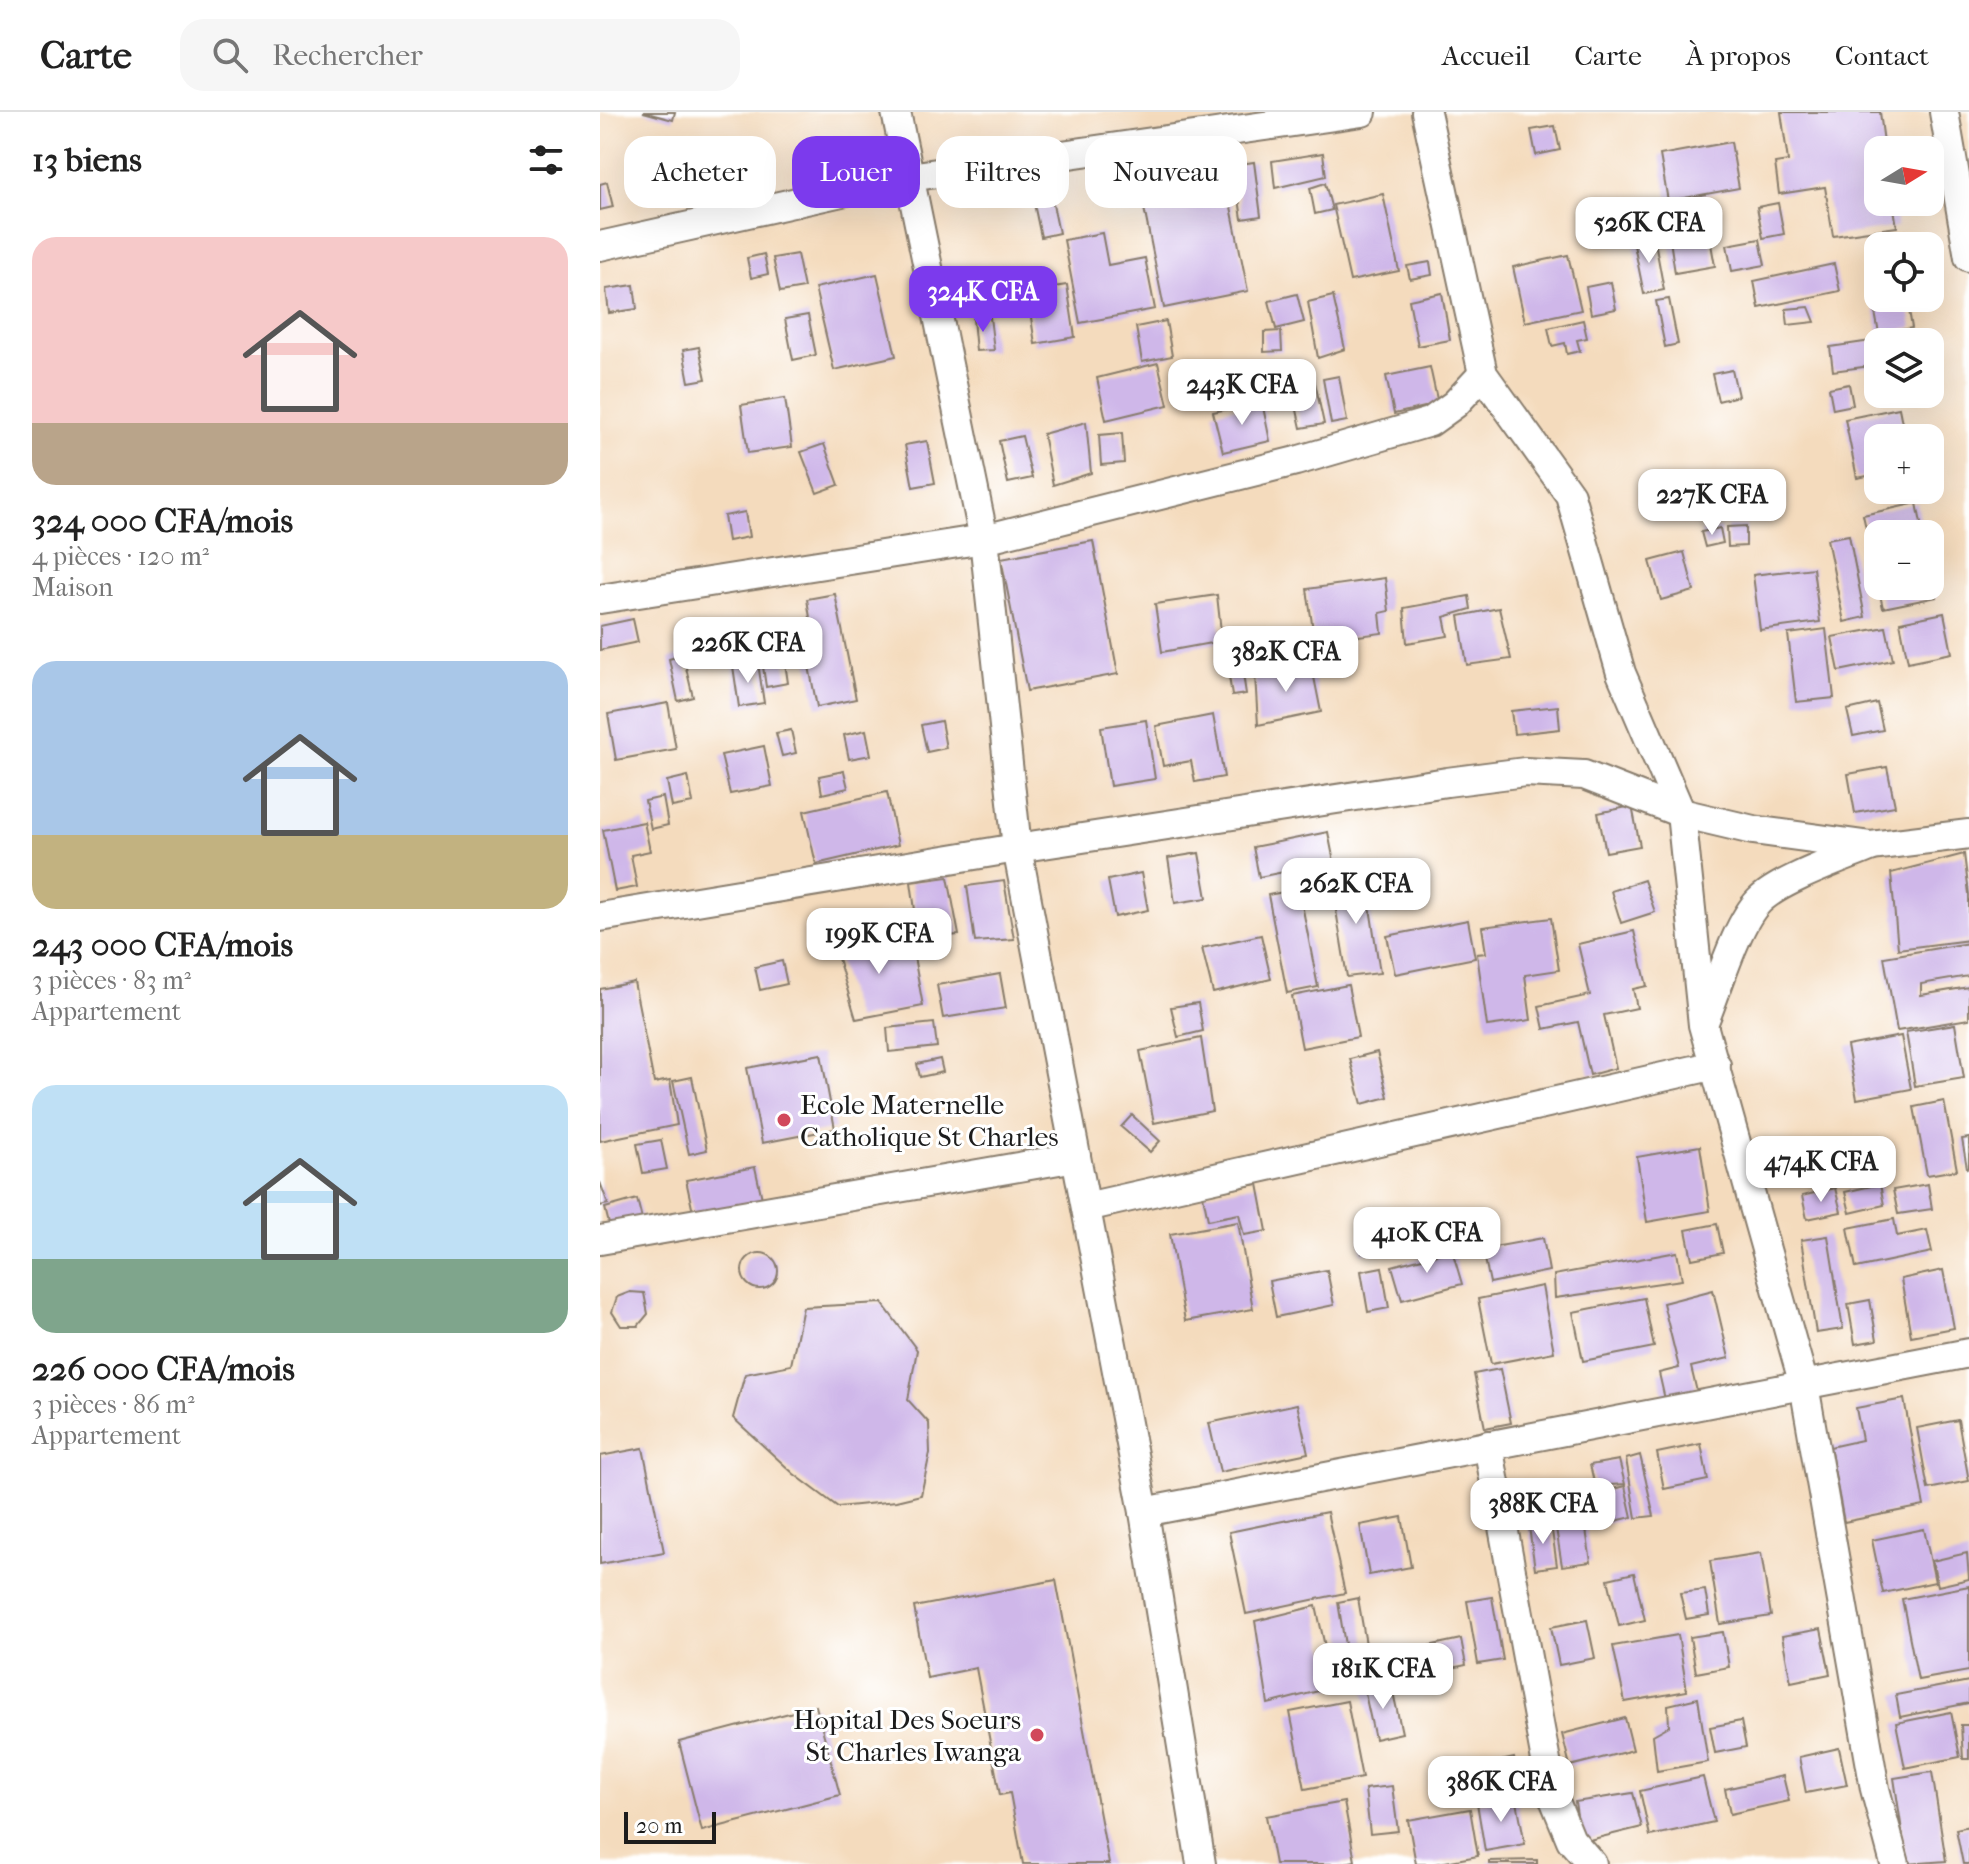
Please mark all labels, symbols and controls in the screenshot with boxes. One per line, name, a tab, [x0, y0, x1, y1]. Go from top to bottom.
search box	[180, 19, 740, 91]
text: Carte	[40, 33, 132, 78]
icon: search	[208, 33, 252, 77]
text: Rechercher	[272, 38, 423, 73]
text: Accueil	[1442, 39, 1530, 72]
text: Carte	[1574, 39, 1642, 72]
text: À propos	[1686, 39, 1791, 72]
text: Contact	[1835, 39, 1929, 72]
chip: Acheter	[624, 136, 776, 208]
chip: Louer	[792, 136, 920, 208]
chip: Filtres	[936, 136, 1069, 208]
chip: Nouveau	[1085, 136, 1247, 208]
north arrow	[1864, 136, 1944, 216]
map controls	[1864, 136, 1944, 600]
icon: filters	[524, 138, 568, 182]
text: 13 biens	[32, 140, 142, 180]
pin: 526K CFA	[1566, 197, 1732, 265]
text: 526K CFA	[1593, 207, 1705, 238]
button: locate	[1864, 232, 1944, 312]
pin: 324K CFA	[900, 266, 1066, 334]
text: 324K CFA	[927, 276, 1039, 307]
icon: home	[228, 289, 372, 433]
button: layers	[1864, 328, 1944, 408]
pin: 243K CFA	[1159, 359, 1325, 427]
text: 243K CFA	[1186, 369, 1298, 400]
button: +	[1864, 424, 1944, 504]
pin: 227K CFA	[1629, 469, 1795, 537]
text: 227K CFA	[1656, 479, 1768, 510]
text: 324 000 CFA/mois	[32, 501, 293, 541]
button: −	[1864, 520, 1944, 600]
text: 4 pièces · 120 m²	[32, 541, 209, 572]
text: Maison	[32, 572, 113, 603]
pin: 226K CFA	[665, 617, 831, 685]
pin: 382K CFA	[1203, 626, 1369, 694]
text: 226K CFA	[691, 627, 805, 658]
text: 382K CFA	[1231, 636, 1341, 667]
icon: home	[228, 713, 372, 857]
pin: 262K CFA	[1273, 858, 1439, 926]
text: 262K CFA	[1299, 868, 1413, 899]
pin: 199K CFA	[796, 908, 962, 976]
text: 199K CFA	[825, 918, 933, 949]
text: 243 000 CFA/mois	[32, 925, 293, 965]
text: 3 pièces · 83 m²	[32, 965, 191, 996]
text: Appartement	[32, 996, 181, 1027]
place label: Ecole Maternelle Catholique St Charles	[800, 1088, 1059, 1153]
marker: Ecole Maternelle Catholique St Charles	[775, 1111, 793, 1129]
pin: 474K CFA	[1738, 1136, 1904, 1204]
icon: home	[228, 1137, 372, 1281]
text: 474K CFA	[1764, 1146, 1878, 1177]
pin: 410K CFA	[1344, 1207, 1510, 1275]
text: 410K CFA	[1371, 1217, 1483, 1248]
text: 226 000 CFA/mois	[32, 1349, 295, 1389]
text: 3 pièces · 86 m²	[32, 1389, 195, 1420]
text: Appartement	[32, 1420, 181, 1451]
pin: 388K CFA	[1460, 1478, 1626, 1546]
text: 388K CFA	[1488, 1488, 1598, 1519]
pin: 181K CFA	[1300, 1643, 1466, 1711]
text: 181K CFA	[1331, 1653, 1435, 1684]
place label: Hopital Des Soeurs St Charles Iwanga	[793, 1703, 1022, 1768]
marker: Hopital Des Soeurs St Charles Iwanga	[1028, 1726, 1046, 1744]
pin: 386K CFA	[1418, 1756, 1584, 1824]
text: 386K CFA	[1446, 1766, 1556, 1797]
scale bar	[624, 1808, 716, 1844]
text: 20 m	[636, 1813, 682, 1839]

